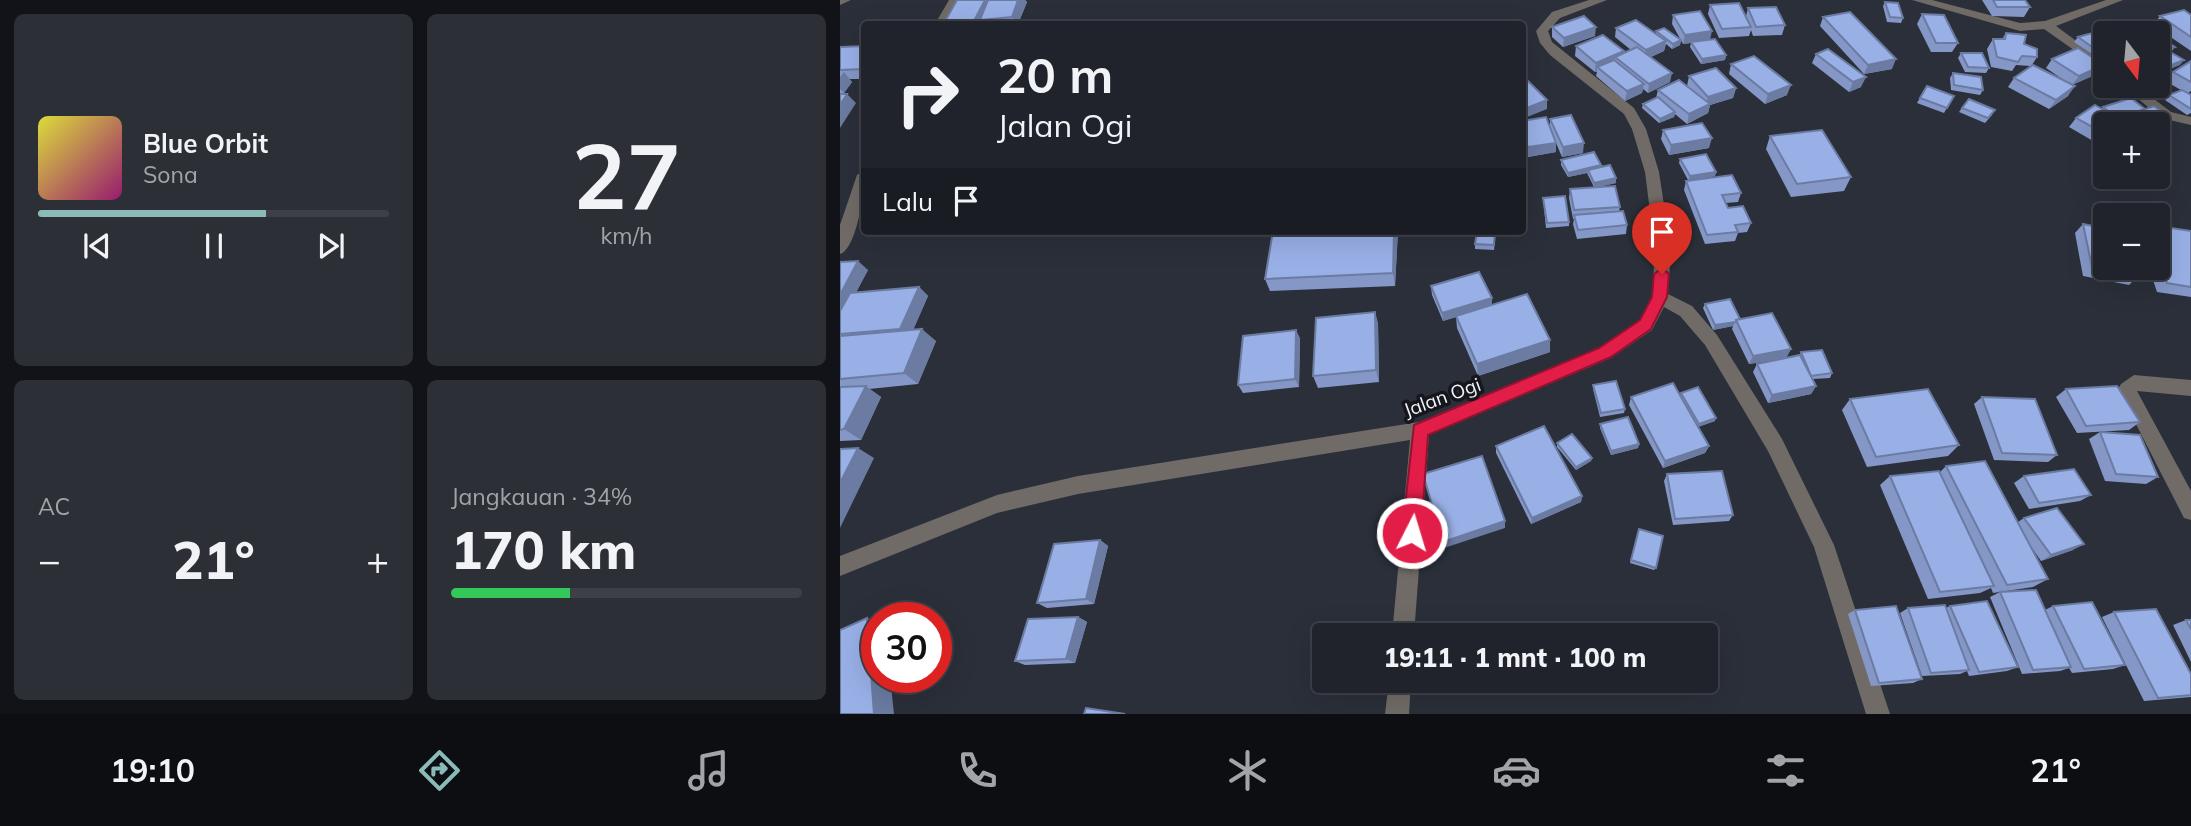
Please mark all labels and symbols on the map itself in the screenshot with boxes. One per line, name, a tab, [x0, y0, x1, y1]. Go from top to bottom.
north arrow	[2093, 21, 2170, 98]
pin	[1632, 202, 1692, 274]
street label: Jalan Ogi	[1400, 372, 1484, 422]
position arrow	[1375, 496, 1449, 570]
speed limit sign: 30	[861, 602, 952, 693]

